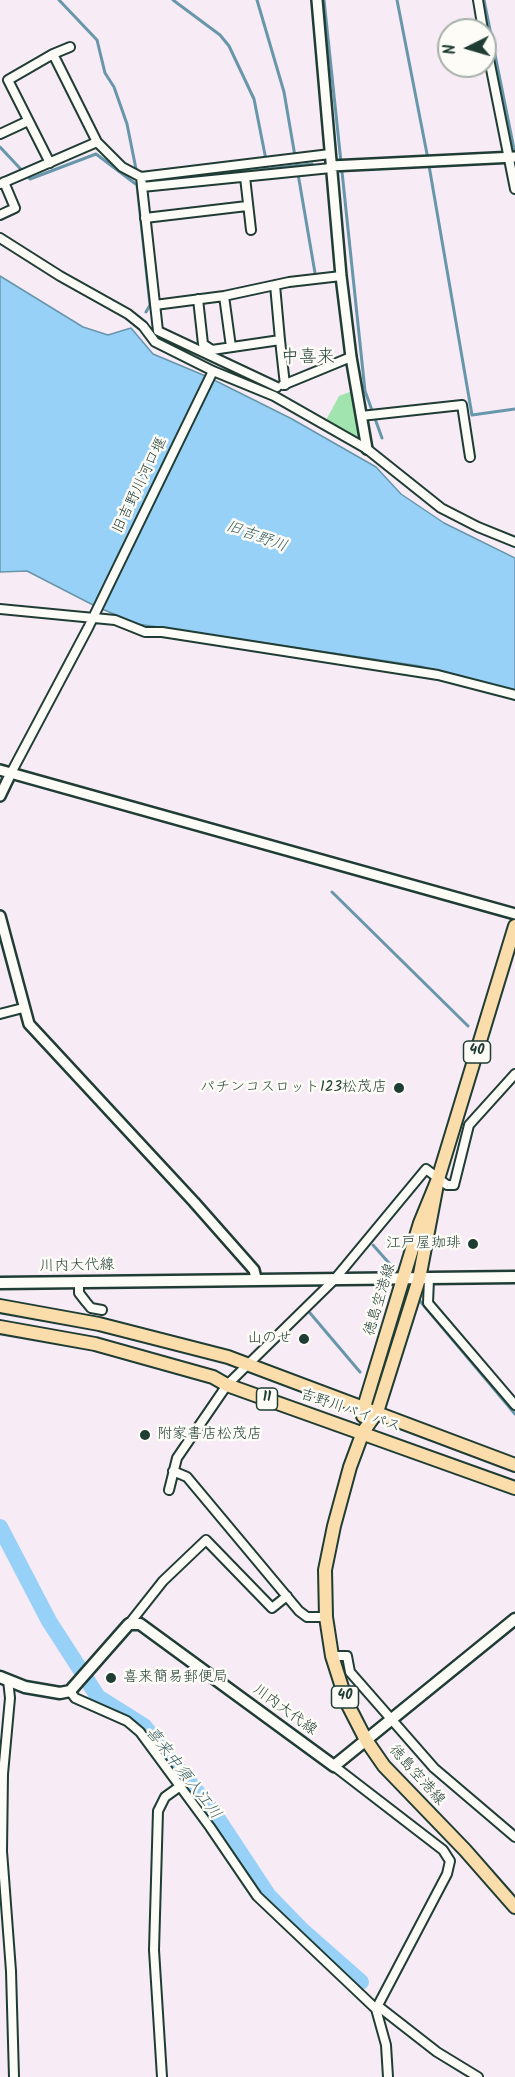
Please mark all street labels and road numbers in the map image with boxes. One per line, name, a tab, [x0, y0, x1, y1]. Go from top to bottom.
street label: 旧吉野川河口堰	[110, 435, 172, 537]
road number: 40	[464, 1041, 490, 1063]
street label: 川内大代線	[39, 1257, 115, 1277]
street label: 徳島空港線	[361, 1262, 401, 1338]
street label: 吉野川バイパス	[297, 1386, 403, 1438]
road number: 11	[256, 1388, 278, 1410]
street label: 川内大代線	[248, 1682, 320, 1740]
road number: 40	[332, 1686, 358, 1708]
street label: 徳島空港線	[384, 1742, 448, 1810]

